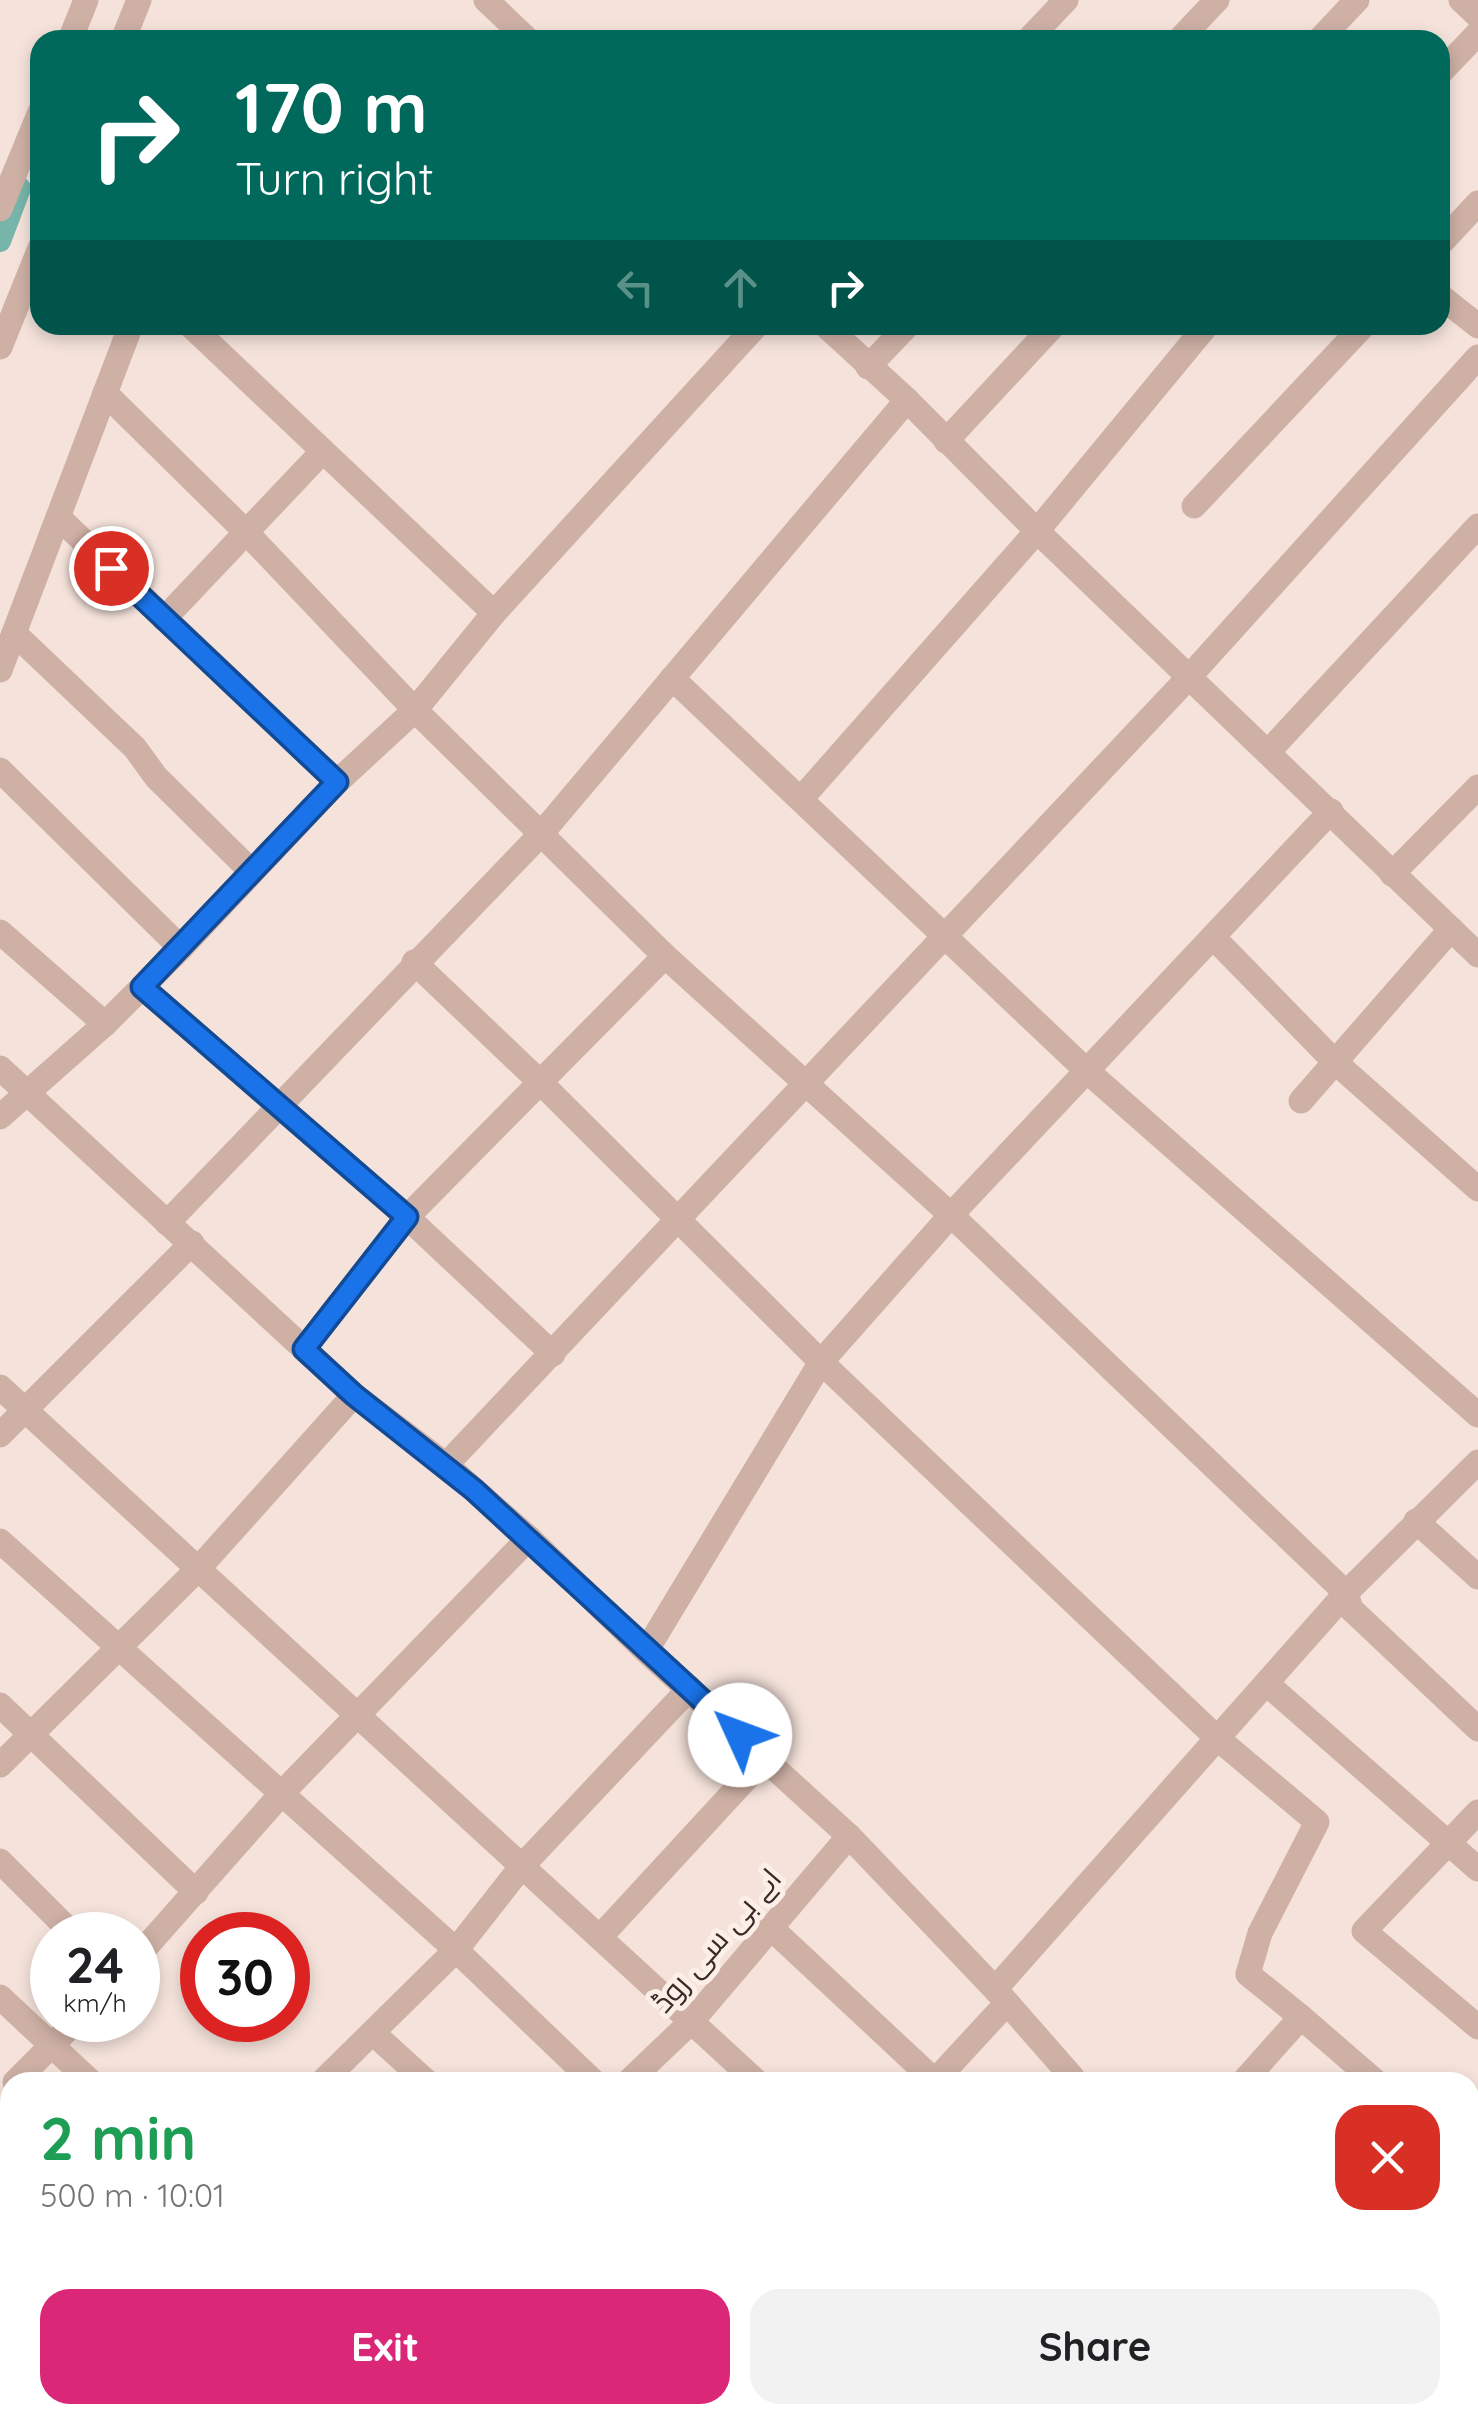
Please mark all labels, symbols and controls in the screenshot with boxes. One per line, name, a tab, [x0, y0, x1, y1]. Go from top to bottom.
text: 170 m	[235, 63, 428, 151]
icon: right	[70, 70, 200, 200]
text: Turn right	[235, 150, 434, 206]
icon: left	[608, 260, 663, 315]
icon: ahead	[713, 260, 768, 315]
icon: right	[818, 260, 873, 315]
pin	[69, 526, 154, 611]
icon: arrive	[84, 541, 139, 596]
position arrow	[688, 1683, 792, 1787]
street label: اے بی سی روڈ	[643, 1860, 789, 2020]
speed limit sign: 30	[180, 1912, 310, 2042]
text: 24	[66, 1933, 124, 1996]
text: km/h	[63, 1987, 127, 2018]
text: 2 min	[40, 2100, 196, 2175]
button: close	[1335, 2105, 1440, 2210]
text: 500 m · 10:01	[40, 2175, 225, 2215]
button: Exit	[40, 2289, 730, 2404]
button: Share	[750, 2289, 1440, 2404]

